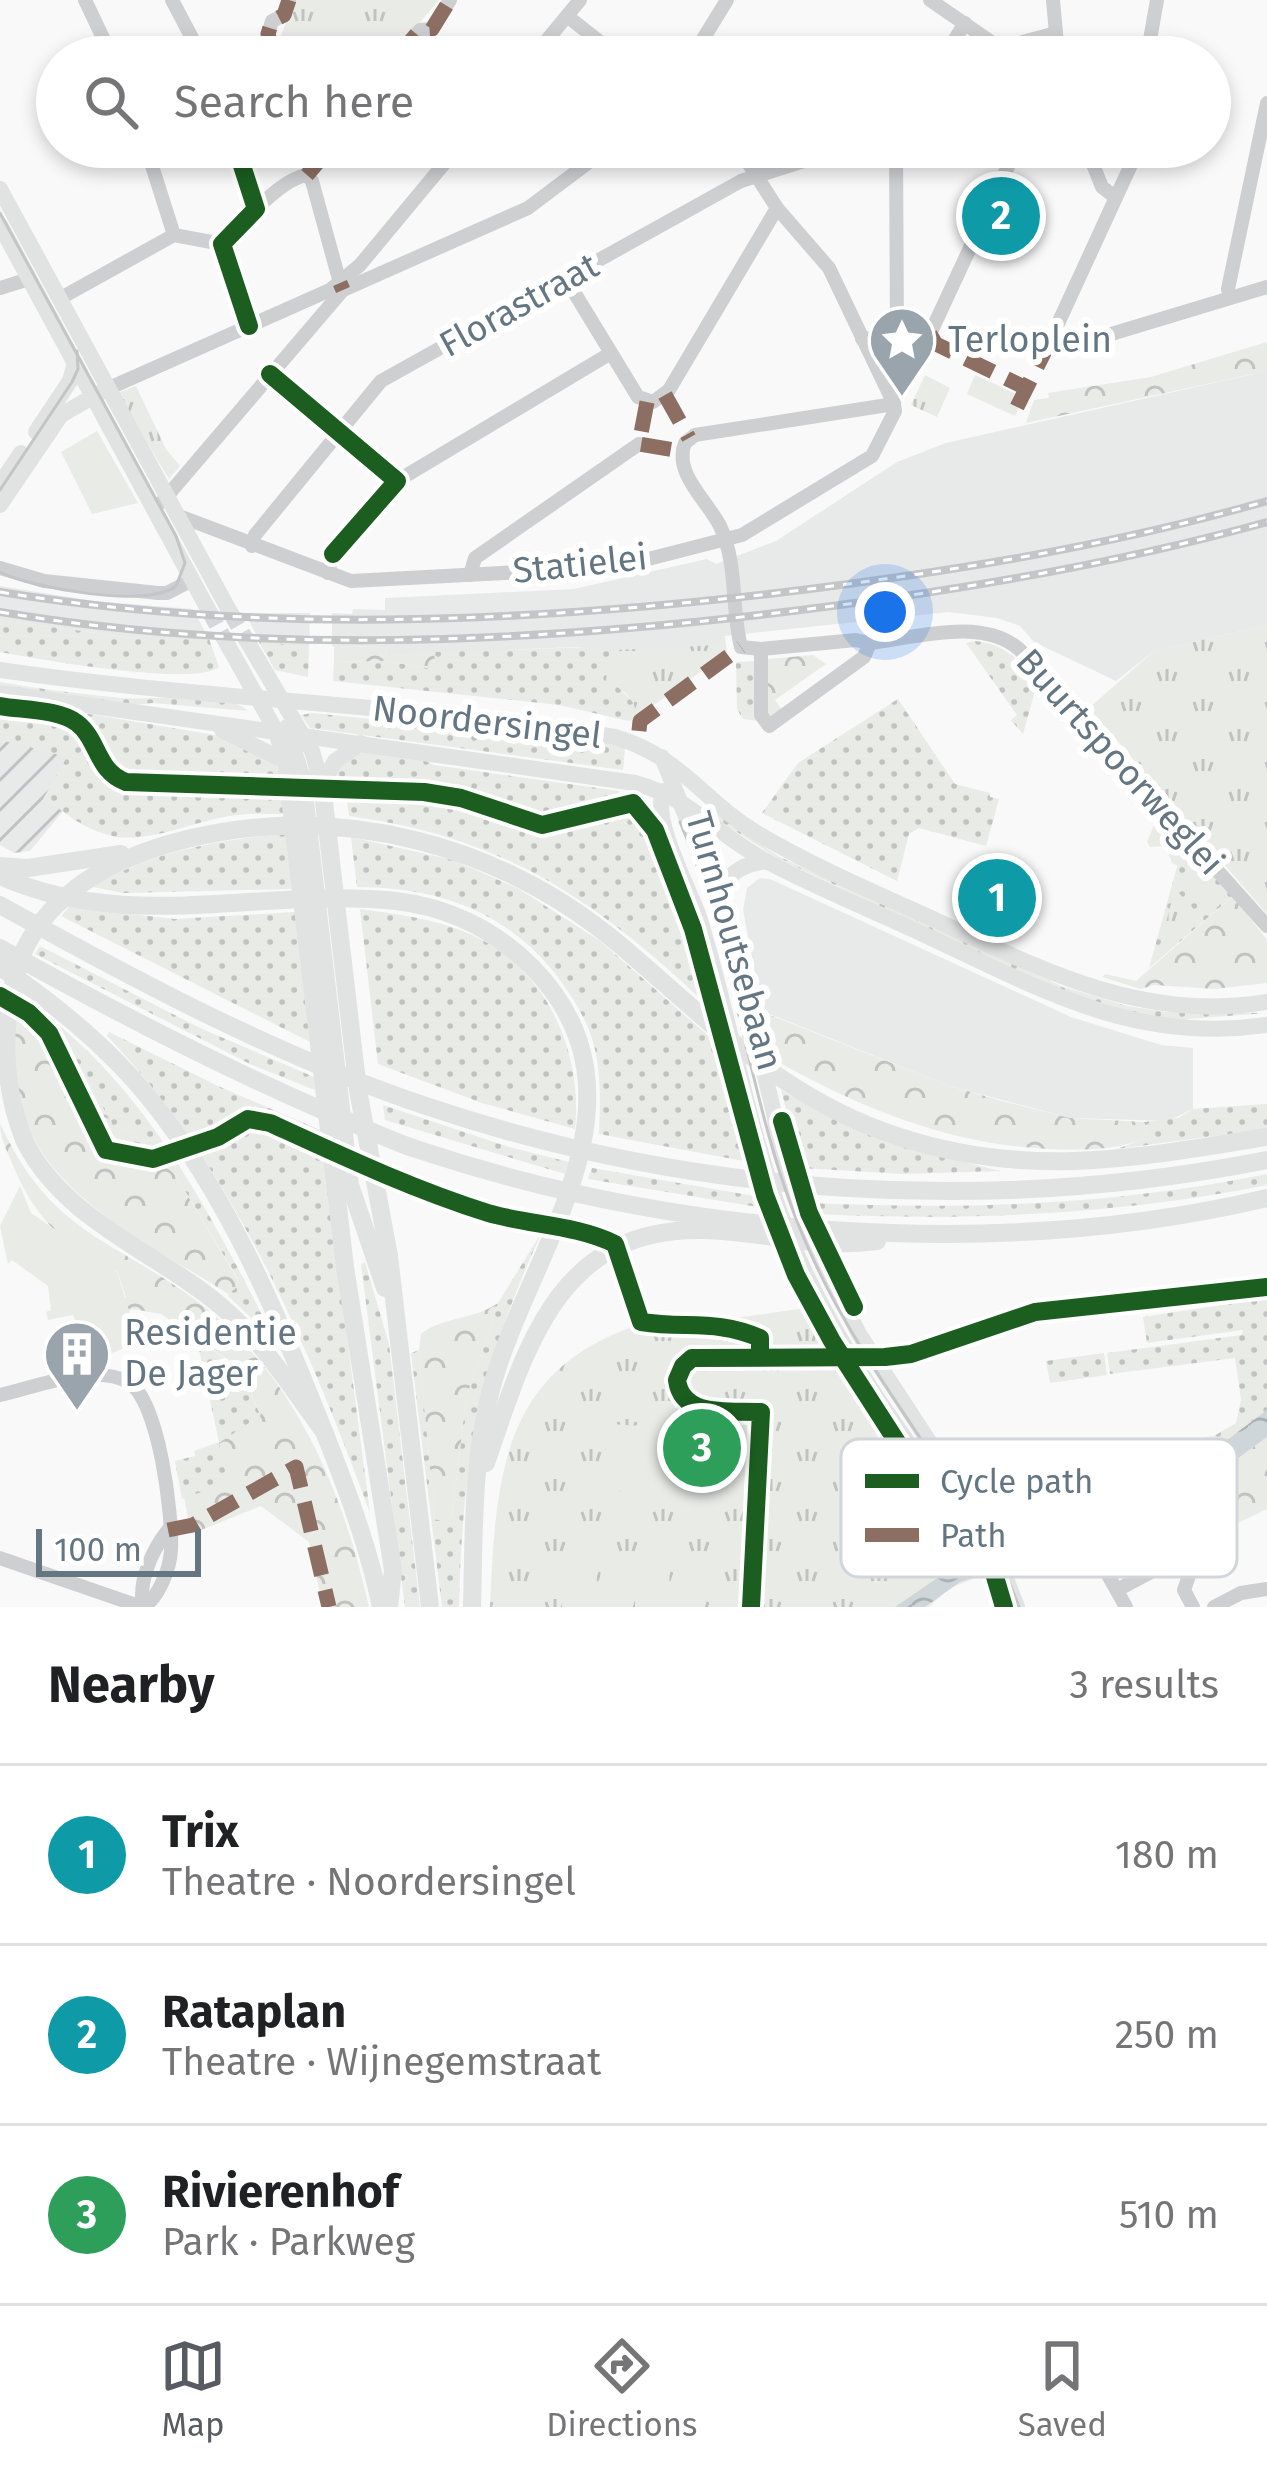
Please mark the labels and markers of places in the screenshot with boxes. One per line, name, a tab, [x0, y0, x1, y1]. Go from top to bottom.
pin: 2	[962, 171, 1040, 261]
place icon: Terloplein	[867, 305, 937, 399]
place label: Terloplein	[948, 318, 1112, 362]
pin: 1	[958, 853, 1036, 943]
place label: Residentie De Jager	[124, 1311, 297, 1396]
building icon: Residentie De Jager	[42, 1319, 112, 1413]
pin: 3	[663, 1403, 741, 1493]

